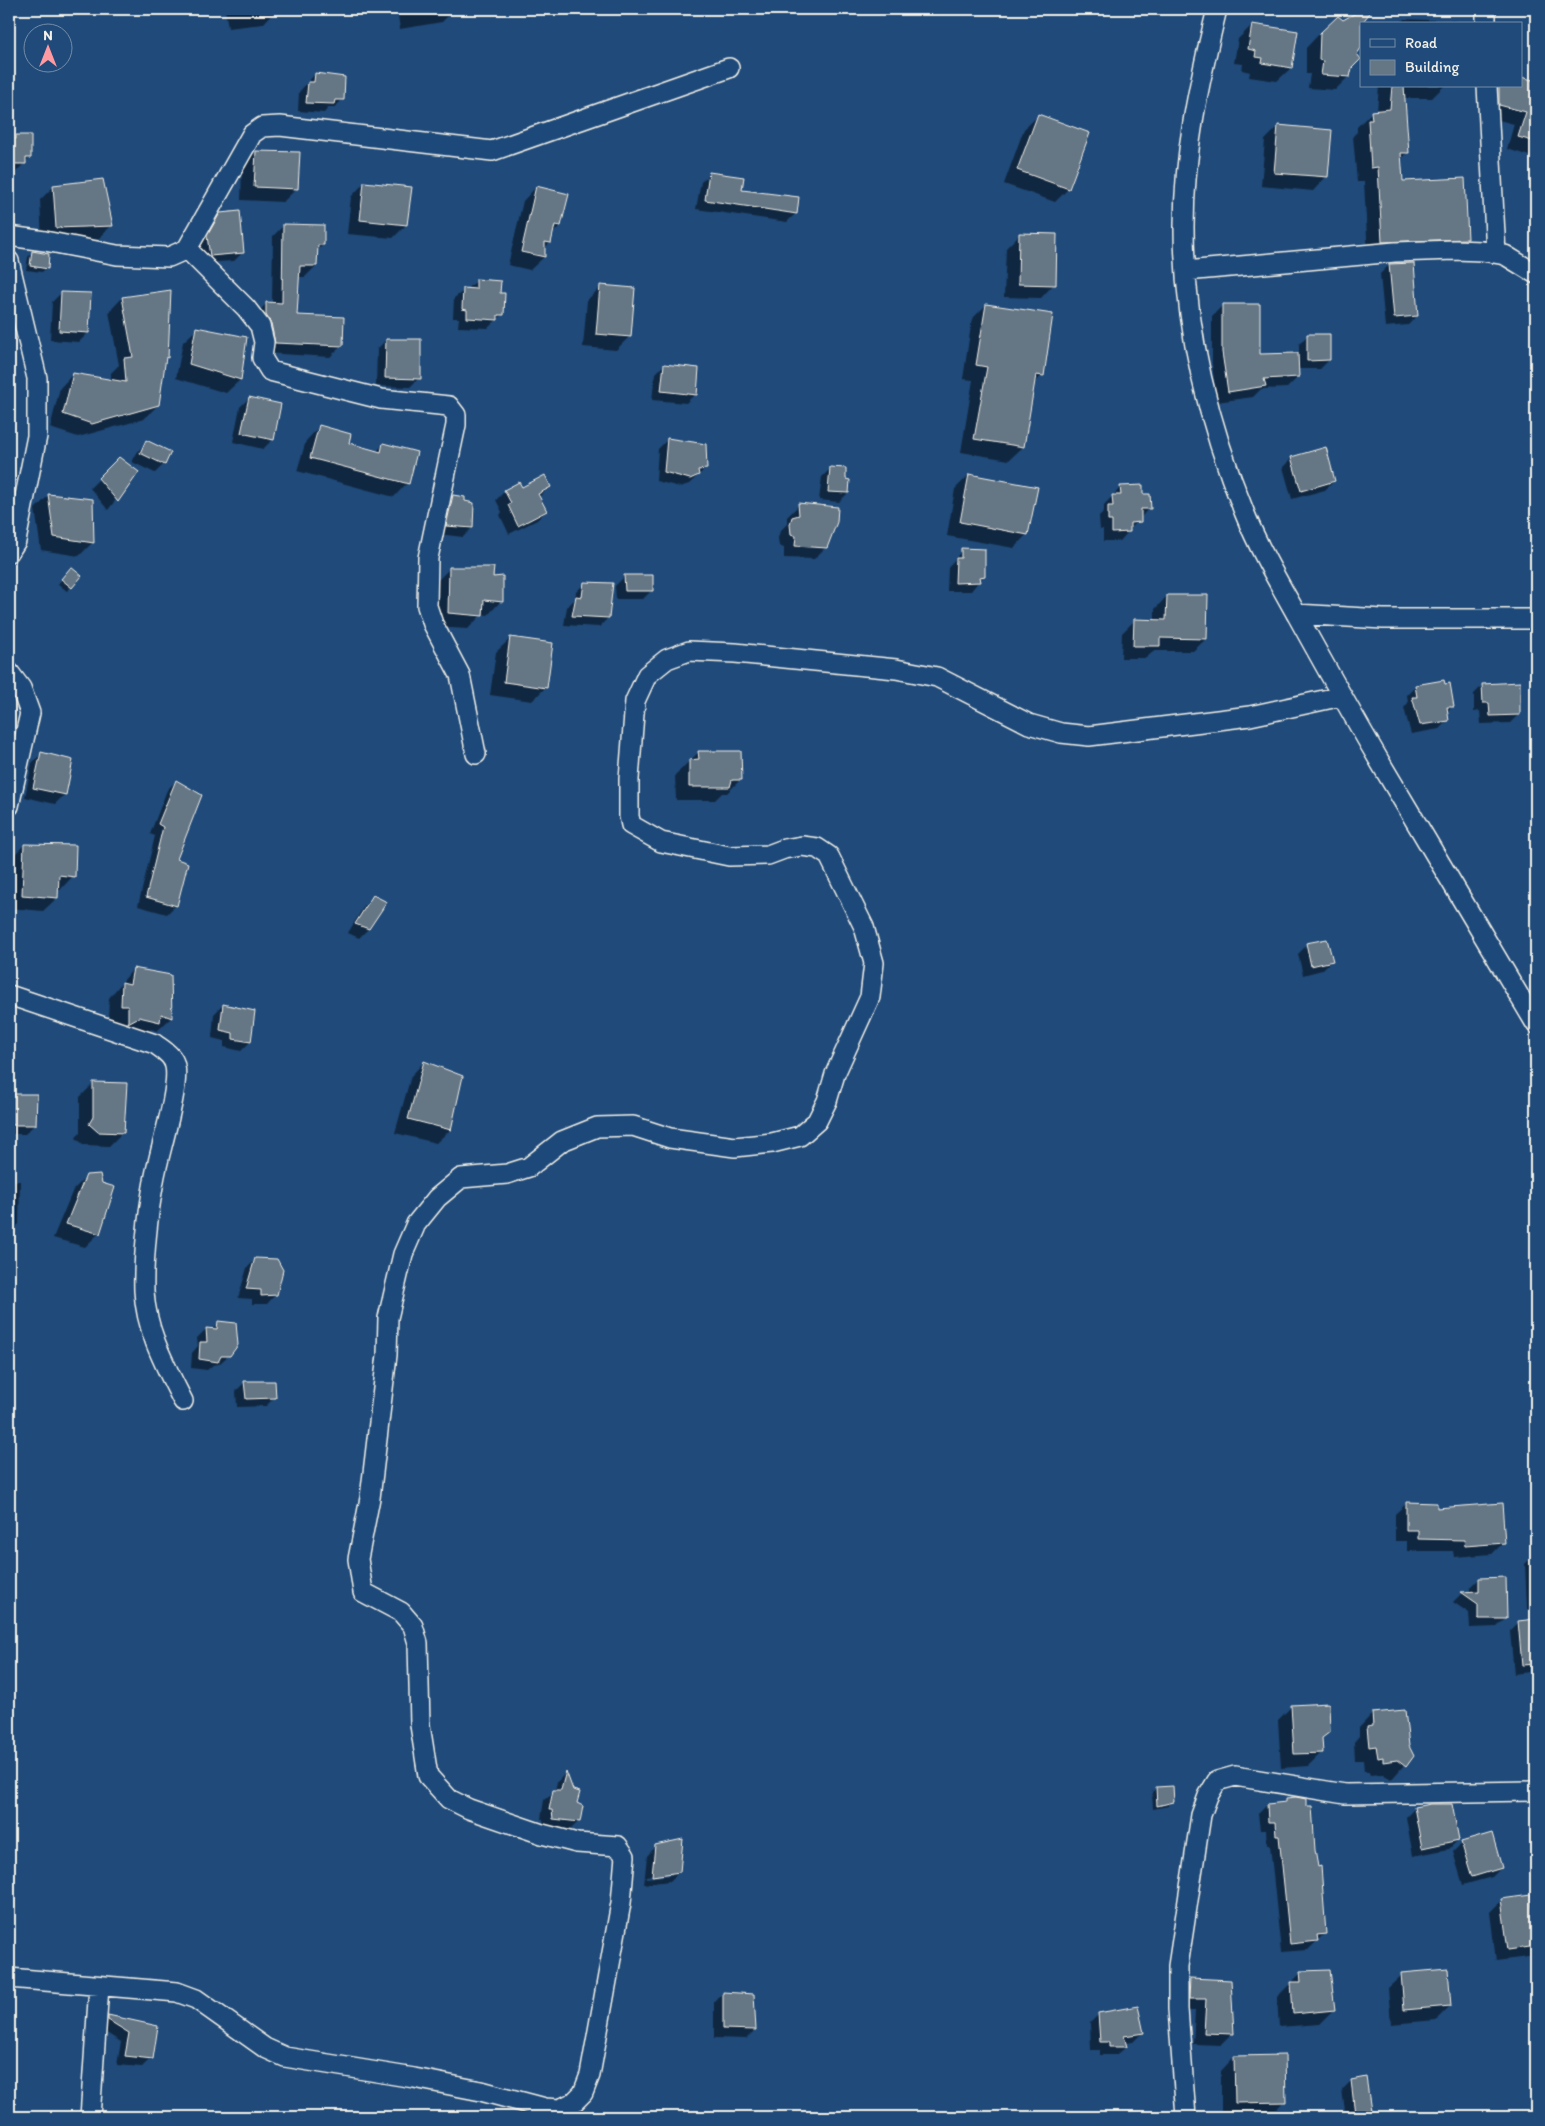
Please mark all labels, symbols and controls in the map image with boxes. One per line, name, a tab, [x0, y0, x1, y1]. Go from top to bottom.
north arrow	[22, 22, 72, 72]
legend	[1360, 22, 1522, 88]
text: N	[43, 27, 53, 44]
text: Road	[1405, 34, 1438, 52]
text: Building	[1405, 58, 1459, 76]

